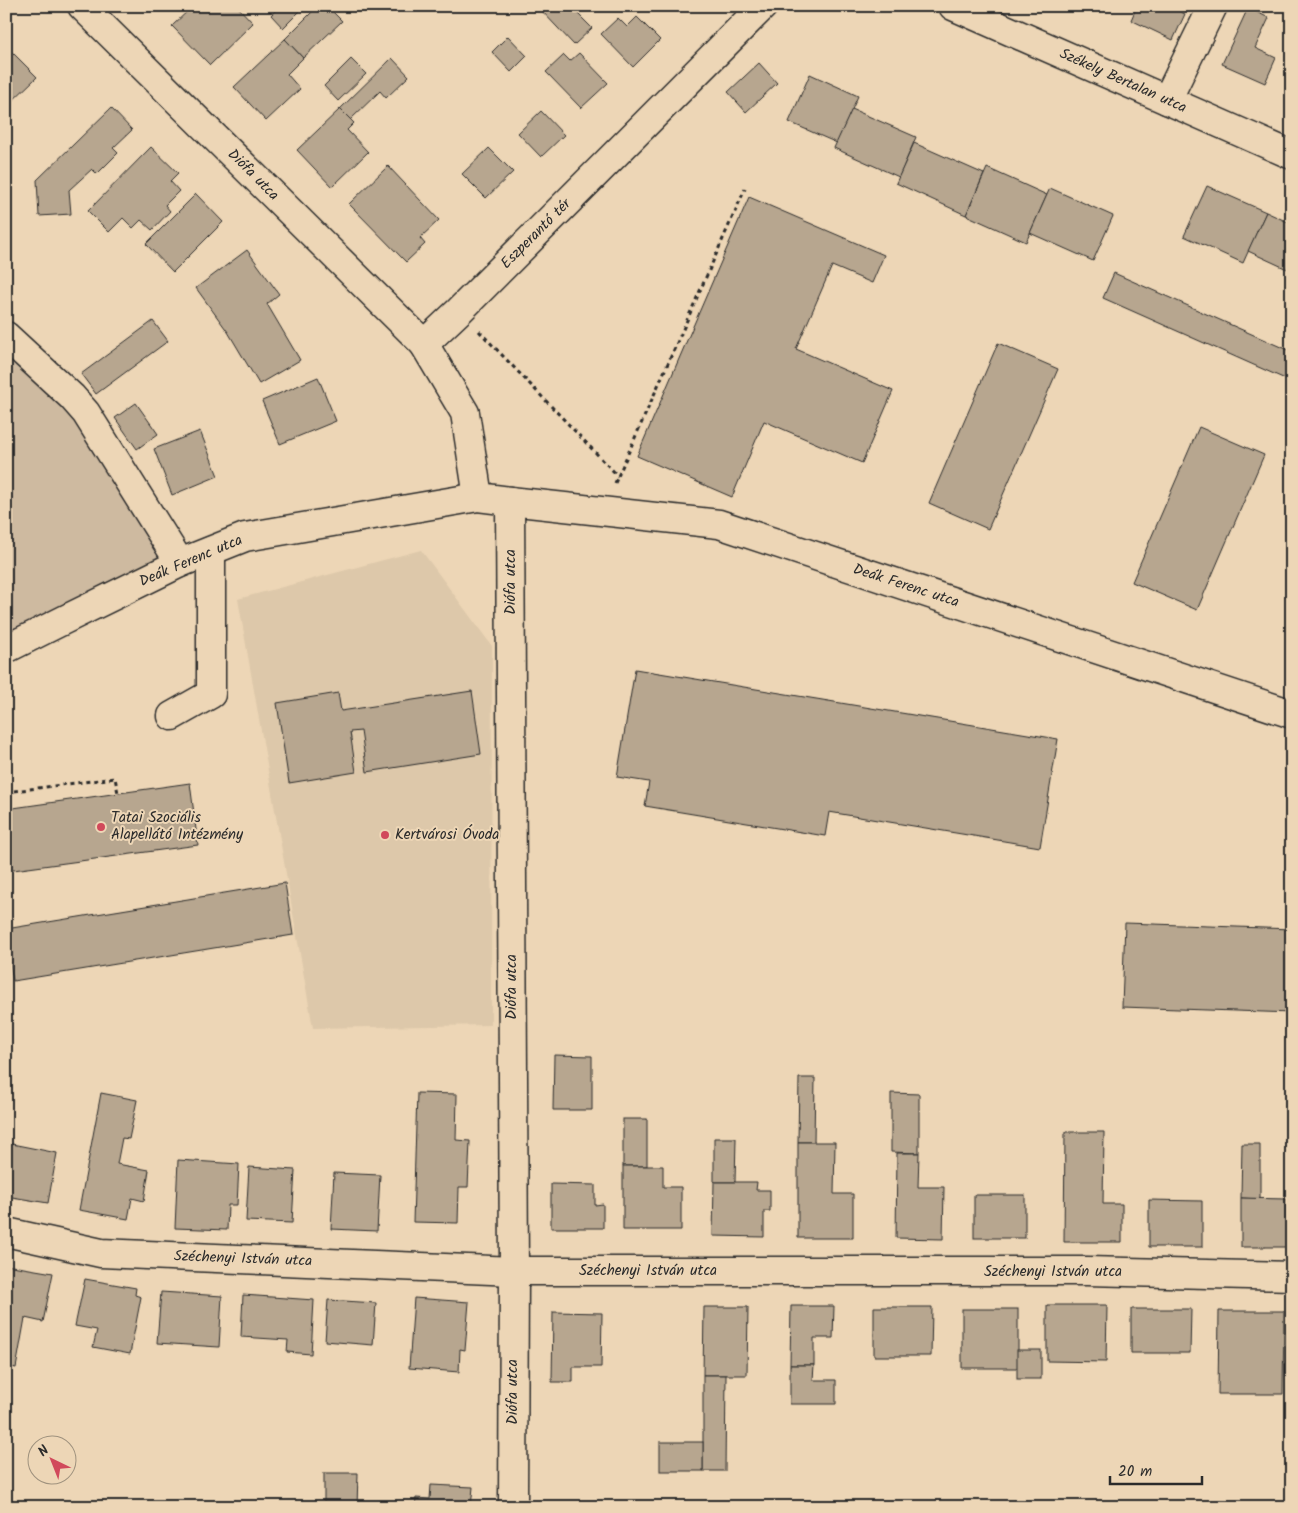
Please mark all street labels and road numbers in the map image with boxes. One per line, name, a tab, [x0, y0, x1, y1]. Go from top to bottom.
street label: Székely Bertalan utca	[1055, 42, 1191, 120]
street label: Diófa utca	[221, 143, 285, 207]
street label: Eszperantó tér	[495, 192, 578, 275]
street label: Deák Ferenc utca	[136, 528, 246, 594]
street label: Diófa utca	[499, 549, 523, 615]
street label: Deák Ferenc utca	[850, 558, 962, 614]
street label: Diófa utca	[500, 954, 524, 1020]
street label: Széchenyi István utca	[174, 1245, 312, 1273]
street label: Széchenyi István utca	[579, 1259, 717, 1283]
street label: Széchenyi István utca	[984, 1260, 1122, 1284]
street label: Diófa utca	[501, 1359, 525, 1425]

